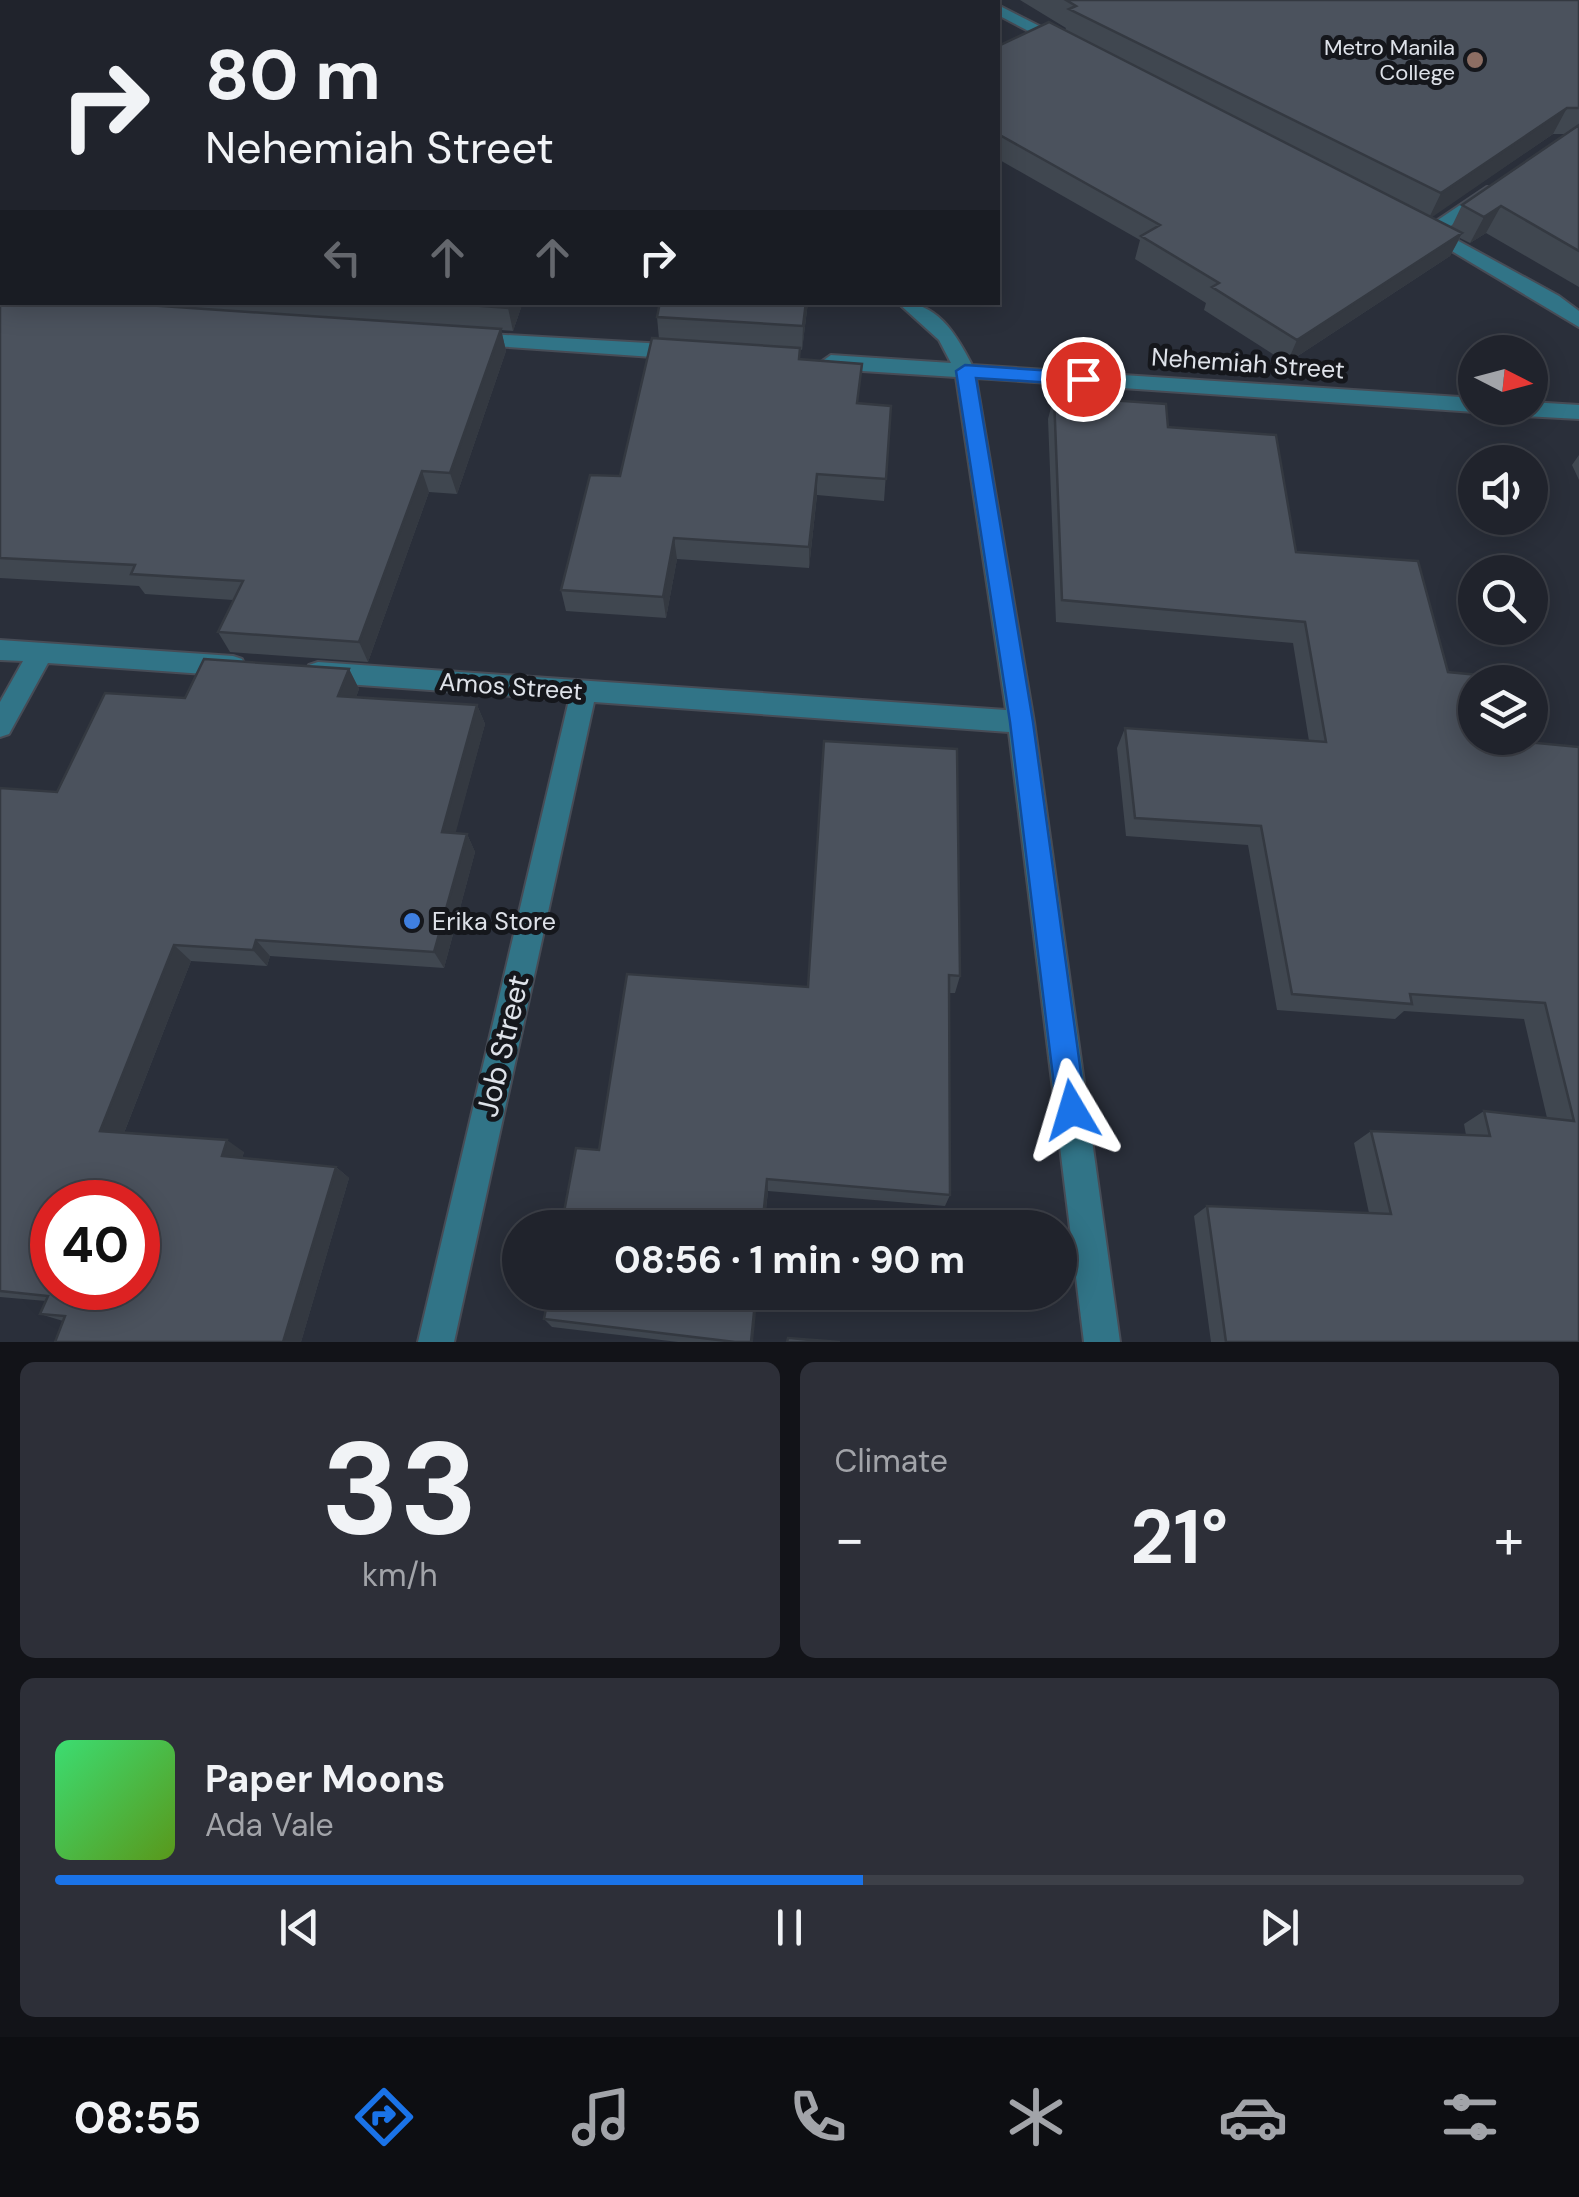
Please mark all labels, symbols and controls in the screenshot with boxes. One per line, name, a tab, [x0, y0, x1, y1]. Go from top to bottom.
text: 80 m	[205, 30, 381, 121]
place label: Metro Manila College	[1324, 33, 1455, 87]
icon: right	[40, 40, 170, 170]
marker: Metro Manila College	[1464, 49, 1486, 71]
text: Nehemiah Street	[205, 118, 554, 177]
icon: left	[315, 230, 370, 285]
icon: ahead	[420, 230, 475, 285]
icon: ahead	[525, 230, 580, 285]
icon: right	[630, 230, 685, 285]
north arrow	[1458, 335, 1548, 425]
map controls	[1458, 335, 1548, 755]
pin	[1041, 337, 1126, 422]
street label: Nehemiah Street	[1150, 340, 1346, 387]
icon: arrive	[1056, 352, 1111, 407]
button: sound	[1458, 445, 1548, 535]
button: search	[1458, 555, 1548, 645]
street label: Amos Street	[438, 665, 584, 708]
button: layers	[1458, 665, 1548, 755]
place label: Erika Store	[432, 905, 556, 938]
marker: Erika Store	[401, 910, 423, 932]
street label: Job Street	[467, 971, 538, 1121]
position arrow	[1020, 1058, 1124, 1162]
speed limit sign: 40	[30, 1180, 160, 1310]
text: 08:56 · 1 min · 90 m	[614, 1235, 965, 1285]
text: 33	[321, 1404, 478, 1573]
text: Climate	[835, 1440, 948, 1482]
text: 21°	[1130, 1489, 1228, 1586]
text: −	[835, 1503, 865, 1575]
text: +	[1494, 1503, 1524, 1575]
text: km/h	[362, 1554, 438, 1596]
text: Paper Moons	[205, 1754, 445, 1804]
text: Ada Vale	[205, 1804, 334, 1846]
icon: previous	[272, 1900, 327, 1955]
icon: pause	[762, 1900, 817, 1955]
icon: next	[1252, 1900, 1307, 1955]
icon: directions	[349, 2082, 419, 2152]
icon: music	[566, 2082, 636, 2152]
icon: phone	[783, 2082, 853, 2152]
icon: climate	[1001, 2082, 1071, 2152]
icon: car	[1218, 2082, 1288, 2152]
icon: filters	[1435, 2082, 1505, 2152]
text: 08:55	[74, 2088, 201, 2147]

